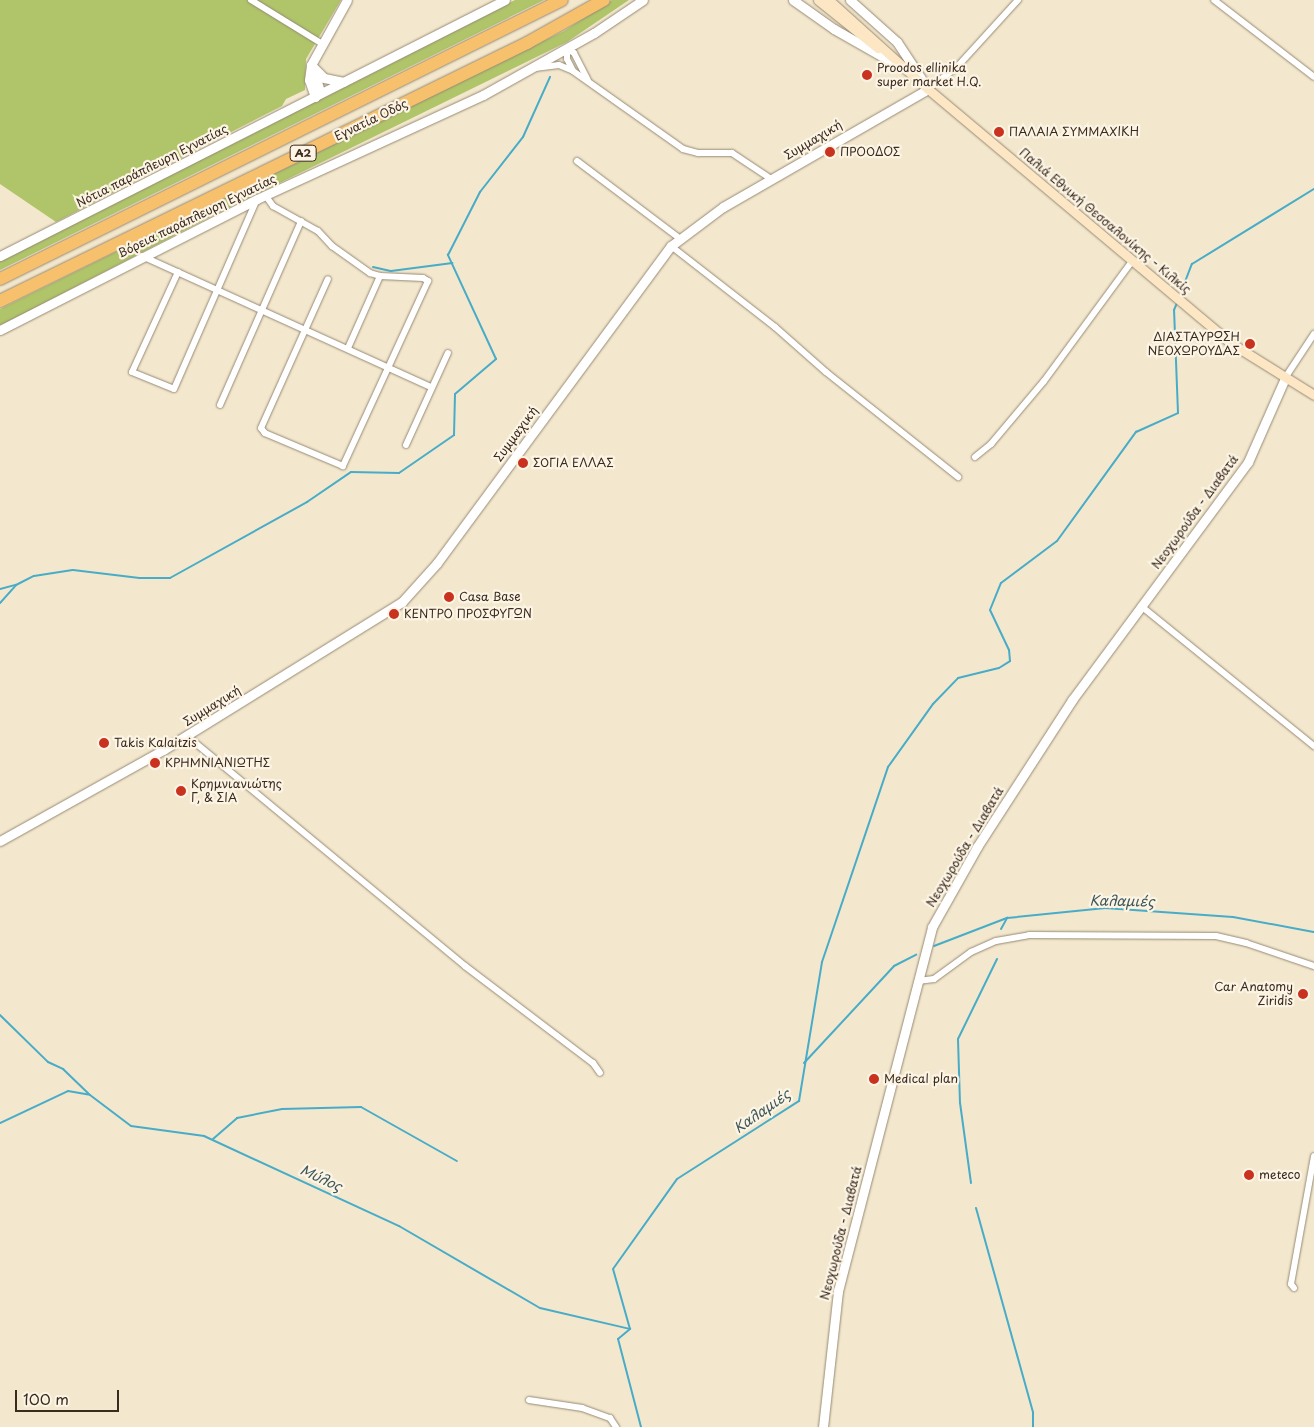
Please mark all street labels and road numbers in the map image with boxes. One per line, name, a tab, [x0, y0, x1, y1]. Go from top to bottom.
street label: Εγνατία Οδός	[332, 96, 410, 144]
street label: Συμμαχική	[782, 117, 844, 163]
street label: Νότια παράπλευρη Εγνατίας	[74, 122, 230, 210]
road number: Α2	[289, 144, 317, 162]
street label: Παλιά Εθνική Θεσσαλονίκης - Κιλκίς	[1016, 145, 1194, 297]
street label: Βόρεια παράπλευρη Εγνατίας	[115, 171, 279, 261]
street label: Συμμαχική	[491, 404, 541, 464]
street label: Νεοχωρούδα - Διαβατά	[1149, 452, 1241, 572]
street label: Συμμαχική	[181, 683, 243, 729]
street label: Νεοχωρούδα - Διαβατά	[923, 784, 1007, 910]
street label: Νεοχωρούδα - Διαβατά	[817, 1164, 865, 1302]

